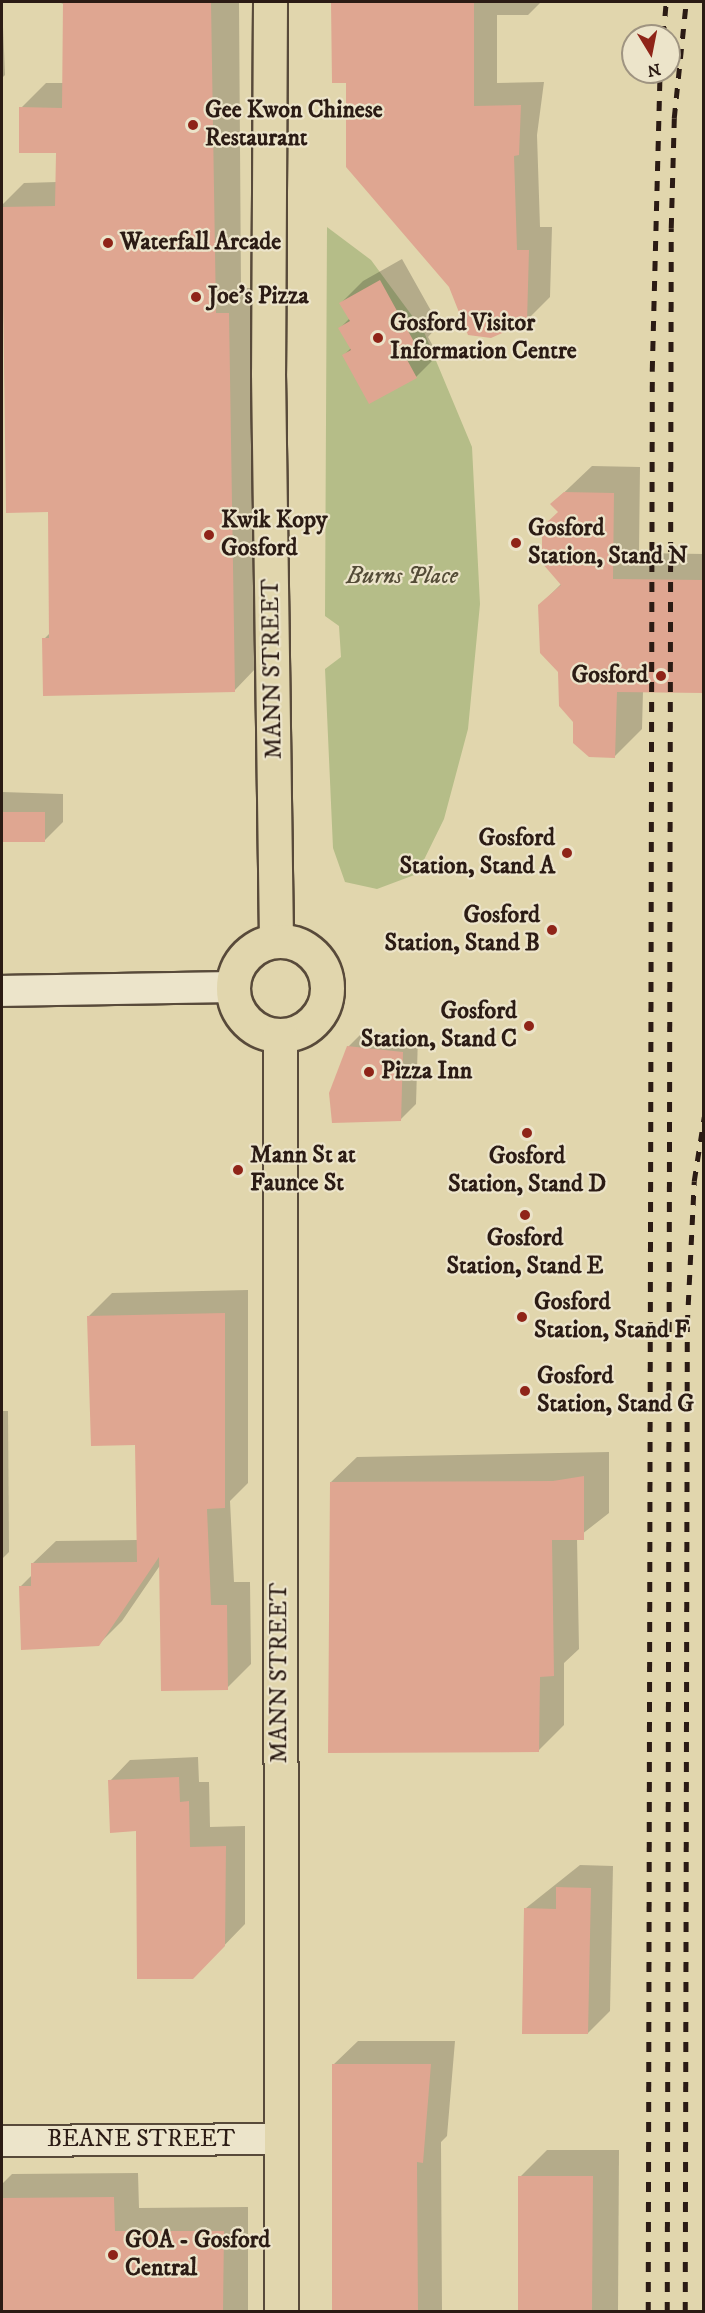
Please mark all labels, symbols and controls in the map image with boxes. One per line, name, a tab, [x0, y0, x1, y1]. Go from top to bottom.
north arrow	[621, 24, 681, 84]
text: N	[646, 59, 662, 81]
place label: Gee Kwon Chinese Restaurant	[205, 97, 383, 153]
marker: Gee Kwon Chinese Restaurant	[186, 118, 200, 132]
place label: Waterfall Arcade	[120, 229, 281, 257]
marker: Waterfall Arcade	[101, 236, 115, 250]
place label: Joe's Pizza	[208, 283, 309, 311]
marker: Joe's Pizza	[189, 290, 203, 304]
place label: Gosford Visitor Information Centre	[390, 310, 577, 366]
marker: Gosford Visitor Information Centre	[371, 331, 385, 345]
place label: Kwik Kopy Gosford	[221, 507, 327, 563]
place label: Gosford Station, Stand N	[528, 515, 688, 571]
marker: Kwik Kopy Gosford	[202, 528, 216, 542]
marker: Gosford Station, Stand N	[509, 536, 523, 550]
park label: Burns Place	[346, 563, 458, 591]
street label: MANN STREET	[257, 578, 289, 760]
place label: Gosford	[572, 662, 648, 690]
marker: Gosford	[652, 667, 670, 685]
place label: Gosford Station, Stand A	[399, 825, 555, 881]
marker: Gosford Station, Stand A	[560, 846, 574, 860]
place label: Gosford Station, Stand B	[385, 902, 540, 958]
marker: Gosford Station, Stand B	[545, 923, 559, 937]
place label: Gosford Station, Stand C	[361, 998, 517, 1054]
marker: Gosford Station, Stand C	[522, 1019, 536, 1033]
place label: Pizza Inn	[381, 1058, 472, 1086]
marker: Pizza Inn	[362, 1065, 376, 1079]
marker: Gosford Station, Stand D	[520, 1126, 534, 1140]
place label: Mann St at Faunce St	[250, 1142, 356, 1198]
place label: Gosford Station, Stand D	[448, 1143, 606, 1199]
marker: Mann St at Faunce St	[231, 1163, 245, 1177]
marker: Gosford Station, Stand E	[518, 1208, 532, 1222]
place label: Gosford Station, Stand E	[446, 1225, 604, 1281]
place label: Gosford Station, Stand F	[534, 1289, 689, 1345]
marker: Gosford Station, Stand F	[515, 1310, 529, 1324]
place label: Gosford Station, Stand G	[537, 1363, 694, 1419]
marker: Gosford Station, Stand G	[518, 1384, 532, 1398]
street label: MANN STREET	[266, 1583, 294, 1763]
street label: BEANE STREET	[47, 2126, 235, 2154]
place label: GOA - Gosford Central	[125, 2227, 270, 2283]
marker: GOA - Gosford Central	[106, 2248, 120, 2262]

